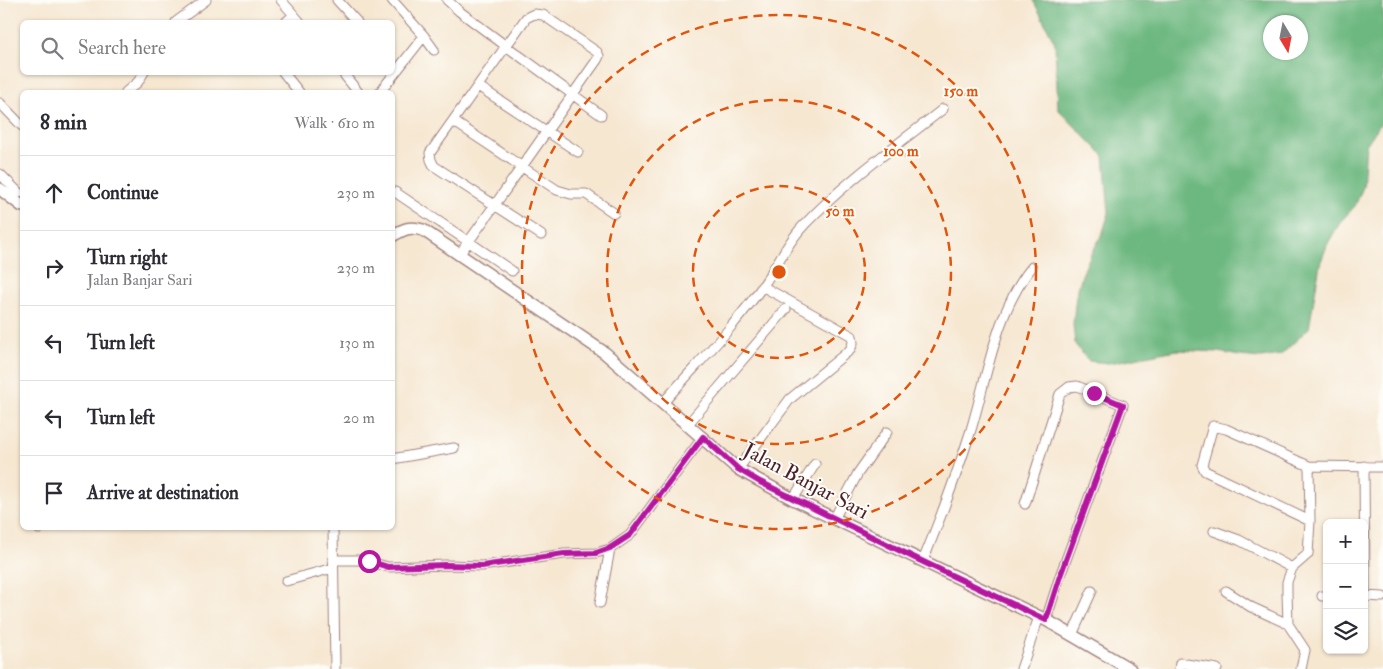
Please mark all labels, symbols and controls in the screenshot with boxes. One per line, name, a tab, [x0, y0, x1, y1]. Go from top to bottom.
north arrow	[1263, 15, 1308, 60]
search box	[20, 20, 395, 75]
icon: search	[38, 34, 66, 62]
text: Search here	[78, 36, 166, 60]
text: 150 m	[944, 82, 978, 101]
text: 8 min	[40, 109, 87, 136]
text: Walk · 610 m	[294, 113, 375, 133]
text: 100 m	[883, 142, 919, 161]
icon: ahead	[40, 179, 68, 207]
text: Continue	[87, 181, 158, 205]
text: 230 m	[337, 183, 375, 203]
text: 50 m	[826, 202, 855, 221]
text: Turn right	[87, 246, 167, 270]
icon: right	[40, 254, 68, 282]
text: 230 m	[337, 258, 375, 278]
centre of rings	[770, 263, 788, 281]
text: Jalan Banjar Sari	[87, 270, 193, 290]
icon: left	[40, 329, 68, 357]
text: Turn left	[87, 331, 155, 355]
text: 130 m	[339, 333, 375, 353]
route end	[1083, 382, 1106, 405]
icon: left	[40, 404, 68, 432]
text: Turn left	[87, 406, 155, 430]
text: 20 m	[343, 408, 375, 428]
street label: Jalan Banjar Sari	[738, 436, 874, 526]
icon: arrive	[40, 479, 68, 507]
text: Arrive at destination	[87, 481, 239, 505]
map controls	[1323, 519, 1368, 654]
button: +	[1323, 519, 1368, 564]
route start	[358, 550, 381, 573]
button: −	[1323, 564, 1368, 609]
button: layers	[1323, 609, 1368, 654]

